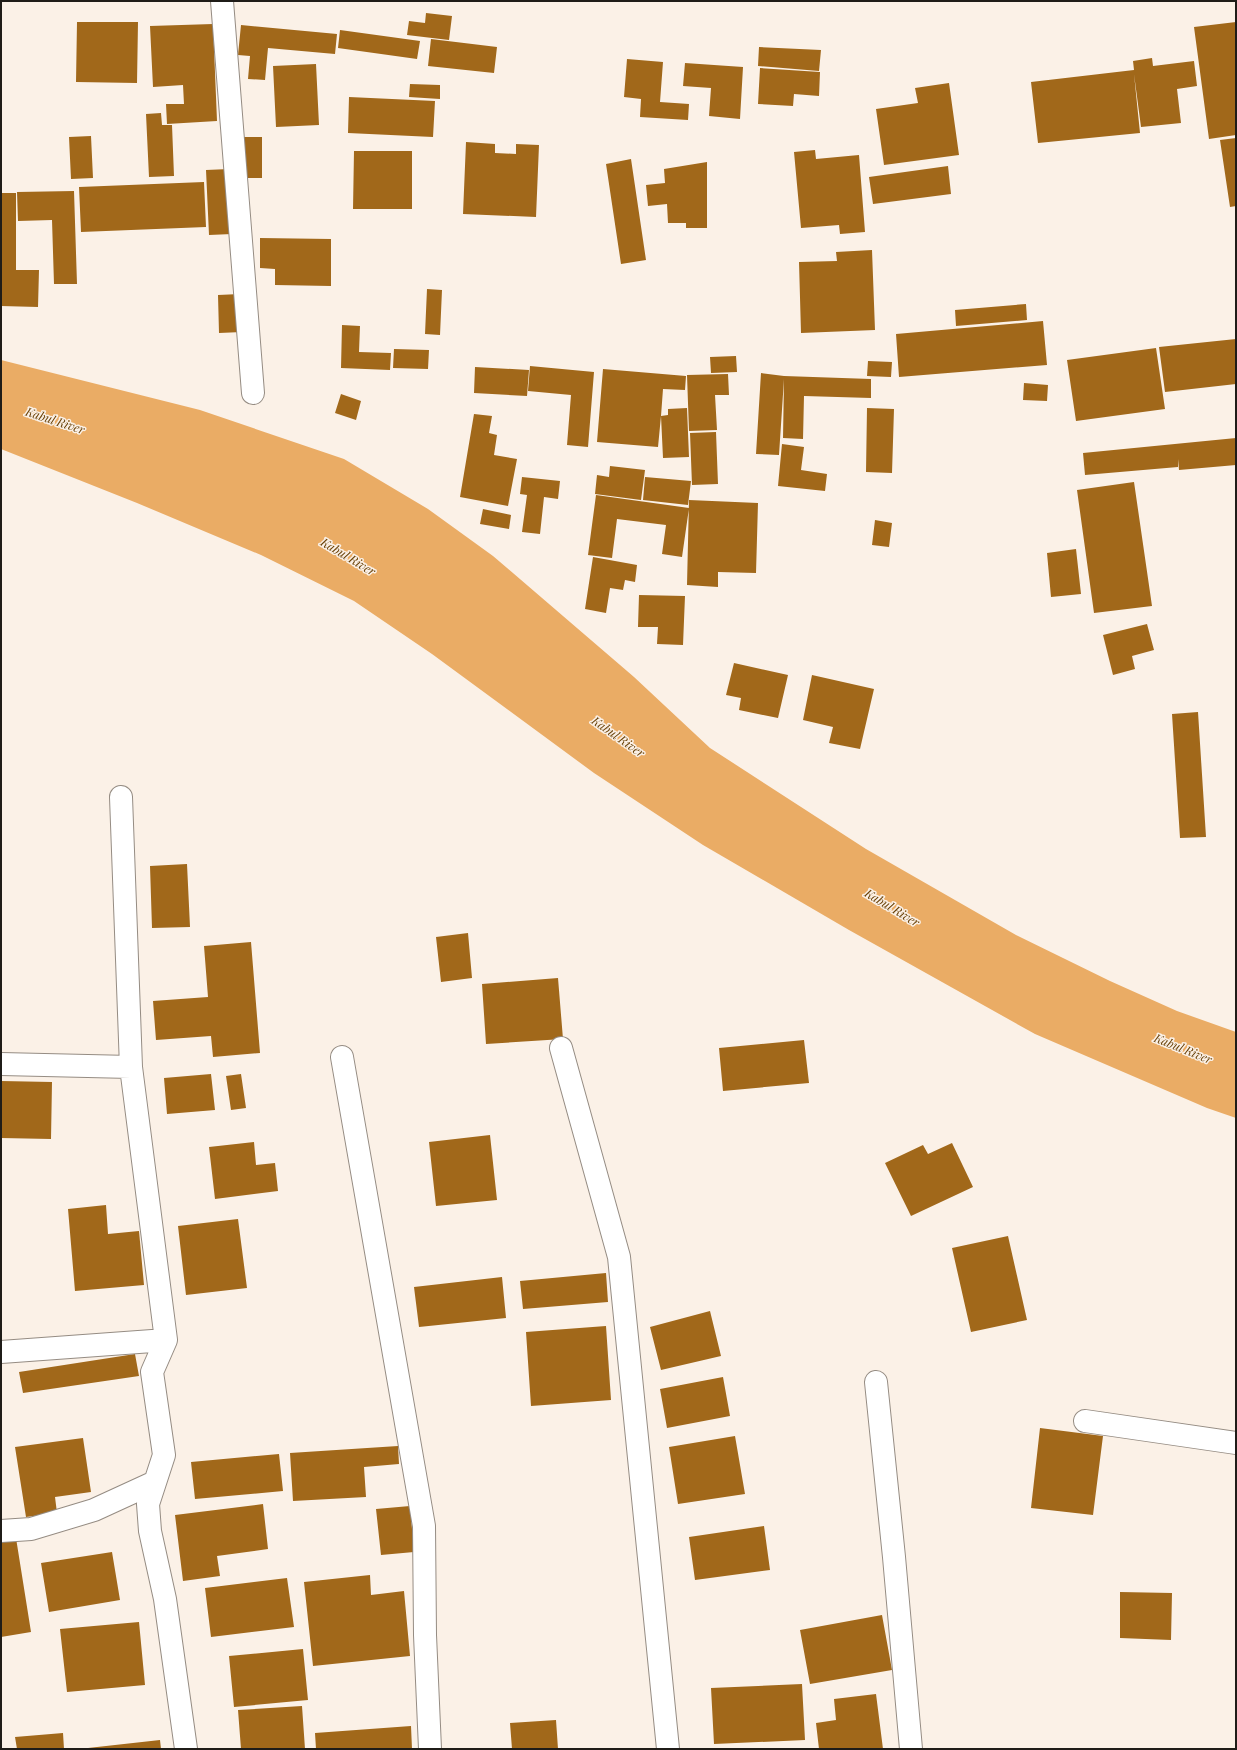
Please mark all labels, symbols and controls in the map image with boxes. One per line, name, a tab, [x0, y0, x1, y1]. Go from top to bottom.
water label: Kabul River	[23, 403, 88, 437]
water label: Kabul River	[317, 533, 380, 579]
water label: Kabul River	[588, 712, 649, 761]
water label: Kabul River	[861, 884, 924, 930]
water label: Kabul River	[1151, 1029, 1216, 1067]

